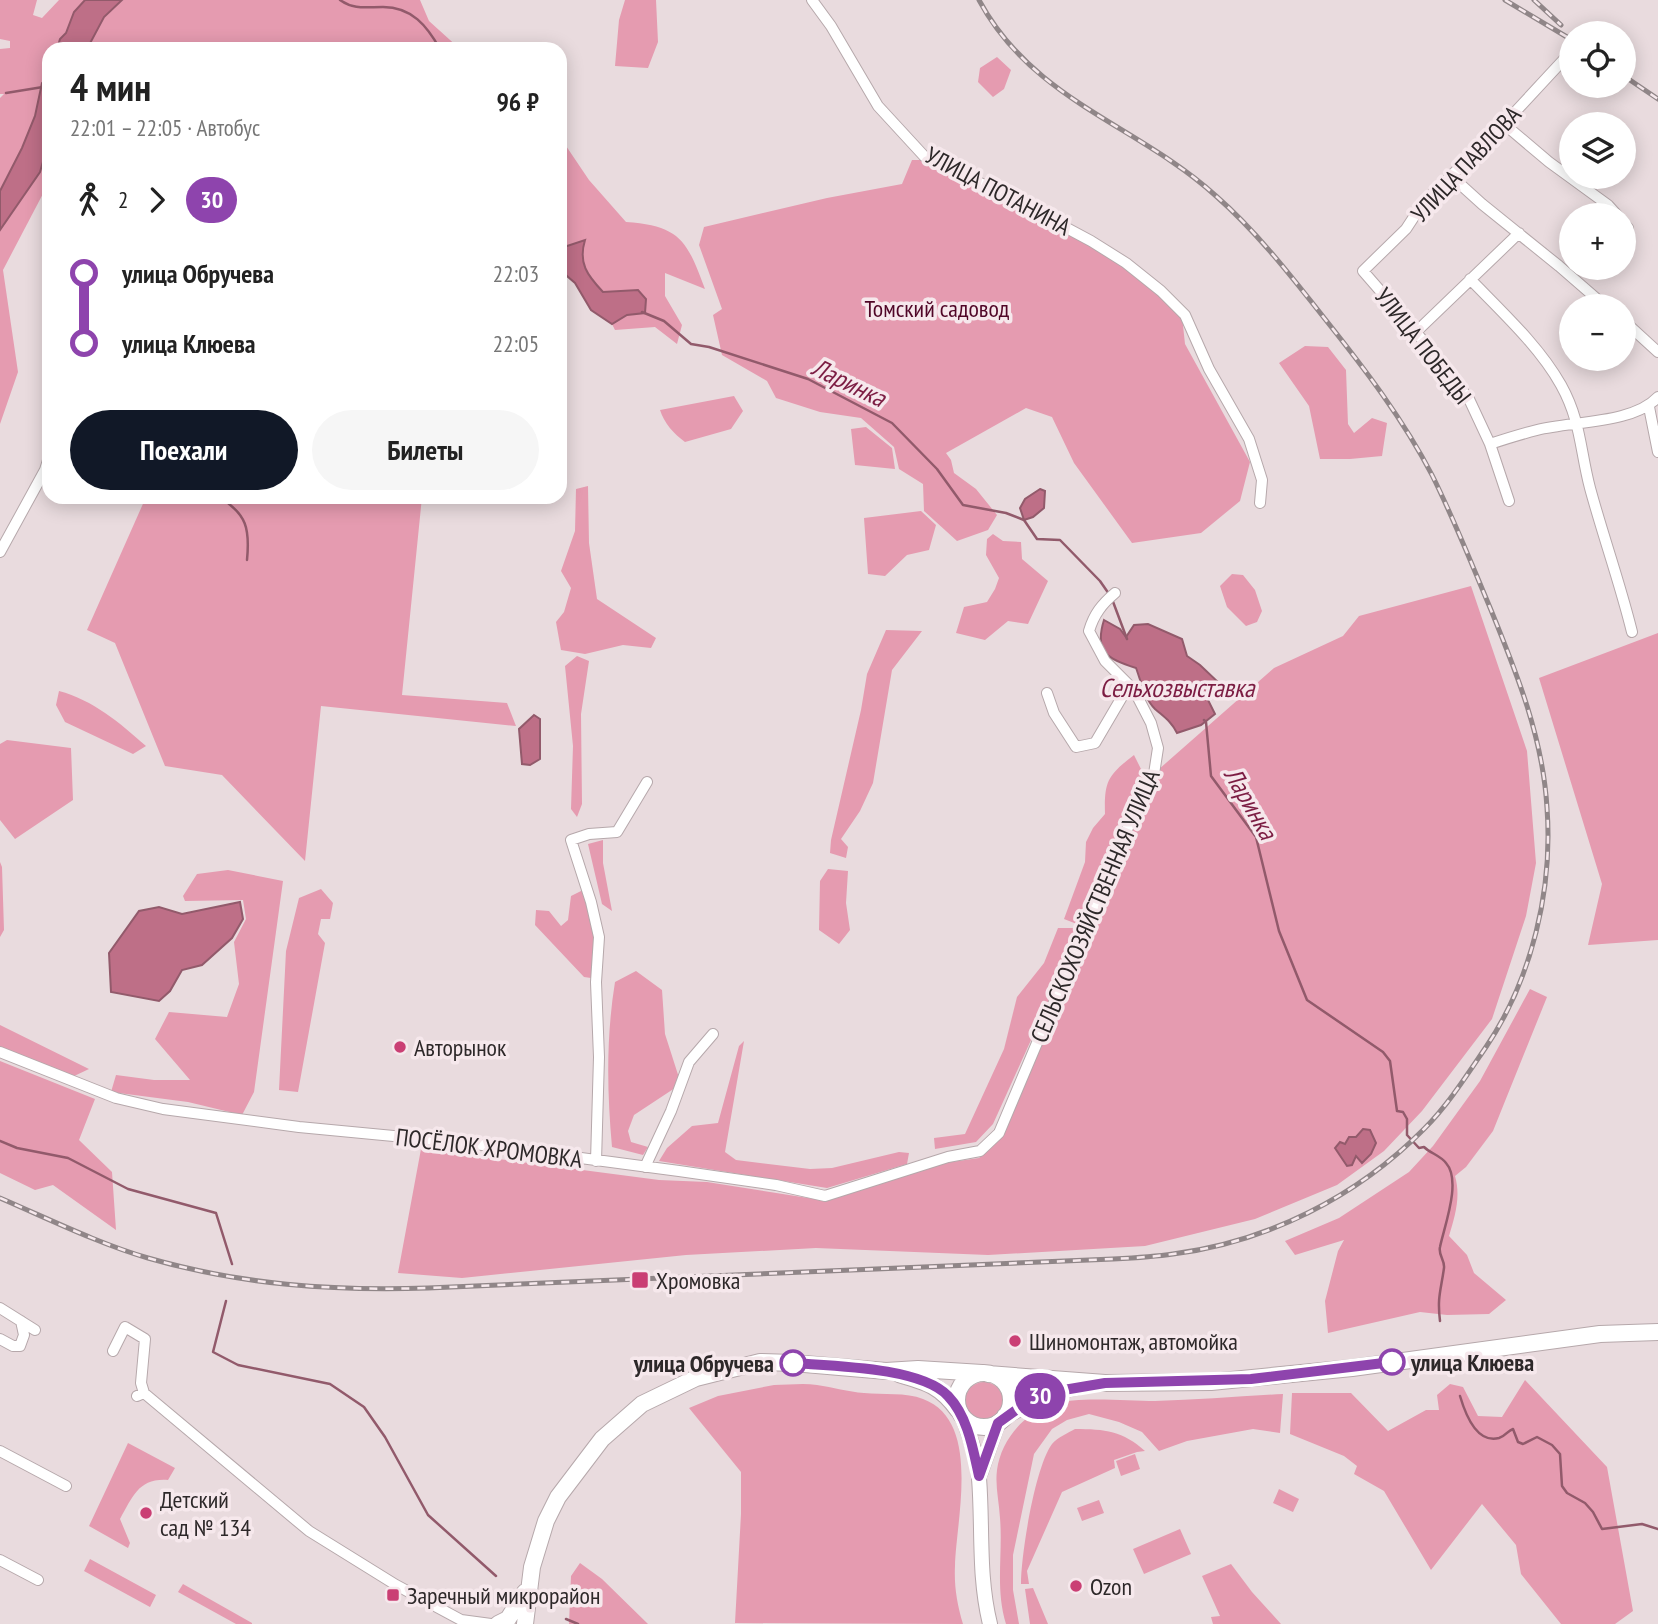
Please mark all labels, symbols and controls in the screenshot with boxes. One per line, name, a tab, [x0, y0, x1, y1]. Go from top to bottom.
map controls	[1559, 21, 1636, 371]
button: locate	[1559, 21, 1636, 98]
text: 4 мин	[70, 62, 151, 111]
text: 96 ₽	[496, 85, 539, 118]
street label: УЛИЦА ПАВЛОВА	[1404, 99, 1528, 229]
button: layers	[1559, 112, 1636, 189]
text: 22:01 – 22:05 · Автобус	[70, 113, 260, 142]
street label: УЛИЦА ПОТАНИНА	[920, 140, 1077, 243]
icon: walk	[70, 181, 108, 219]
icon: forward	[138, 181, 176, 219]
text: 30	[200, 184, 223, 215]
text: 2	[118, 185, 128, 214]
button: +	[1559, 203, 1636, 280]
text: улица Обручева	[122, 257, 274, 290]
text: 22:03	[493, 259, 539, 288]
street label: УЛИЦА ПОБЕДЫ	[1368, 282, 1478, 410]
park label: Томский садовод	[865, 293, 1010, 324]
button: −	[1559, 294, 1636, 371]
text: улица Клюева	[122, 327, 256, 360]
text: 22:05	[493, 329, 539, 358]
water label: Ларинка	[806, 350, 893, 415]
button: Поехали	[70, 410, 298, 490]
button: Билеты	[312, 410, 539, 490]
water label: Сельхозвыставка	[1099, 671, 1256, 704]
water label: Ларинка	[1217, 760, 1286, 846]
street label: СЕЛЬСКОХОЗЯЙСТВЕННАЯ УЛИЦА	[1023, 764, 1167, 1047]
place label: Авторынок	[414, 1032, 507, 1063]
marker: Авторынок	[392, 1039, 408, 1055]
street label: ПОСЁЛОК ХРОМОВКА	[394, 1121, 585, 1175]
place label: Хромовка	[656, 1265, 740, 1296]
marker: Хромовка	[630, 1270, 650, 1290]
place label: Шиномонтаж, автомойка	[1029, 1326, 1238, 1357]
marker: Шиномонтаж, автомойка	[1007, 1333, 1023, 1349]
place label: улица Клюева	[1410, 1347, 1534, 1378]
place label: улица Обручева	[633, 1348, 774, 1379]
marker: улица Клюева	[1379, 1349, 1405, 1375]
marker: улица Обручева	[780, 1350, 806, 1376]
line badge: 30	[1009, 1373, 1072, 1419]
text: 30	[1029, 1380, 1051, 1411]
place label: Детский сад № 134	[160, 1484, 251, 1543]
marker: Детский сад № 134	[138, 1505, 154, 1521]
place label: Ozon	[1090, 1571, 1132, 1602]
marker: Ozon	[1068, 1578, 1084, 1594]
place label: Заречный микрорайон	[407, 1580, 600, 1611]
marker: Заречный микрорайон	[385, 1587, 401, 1603]

